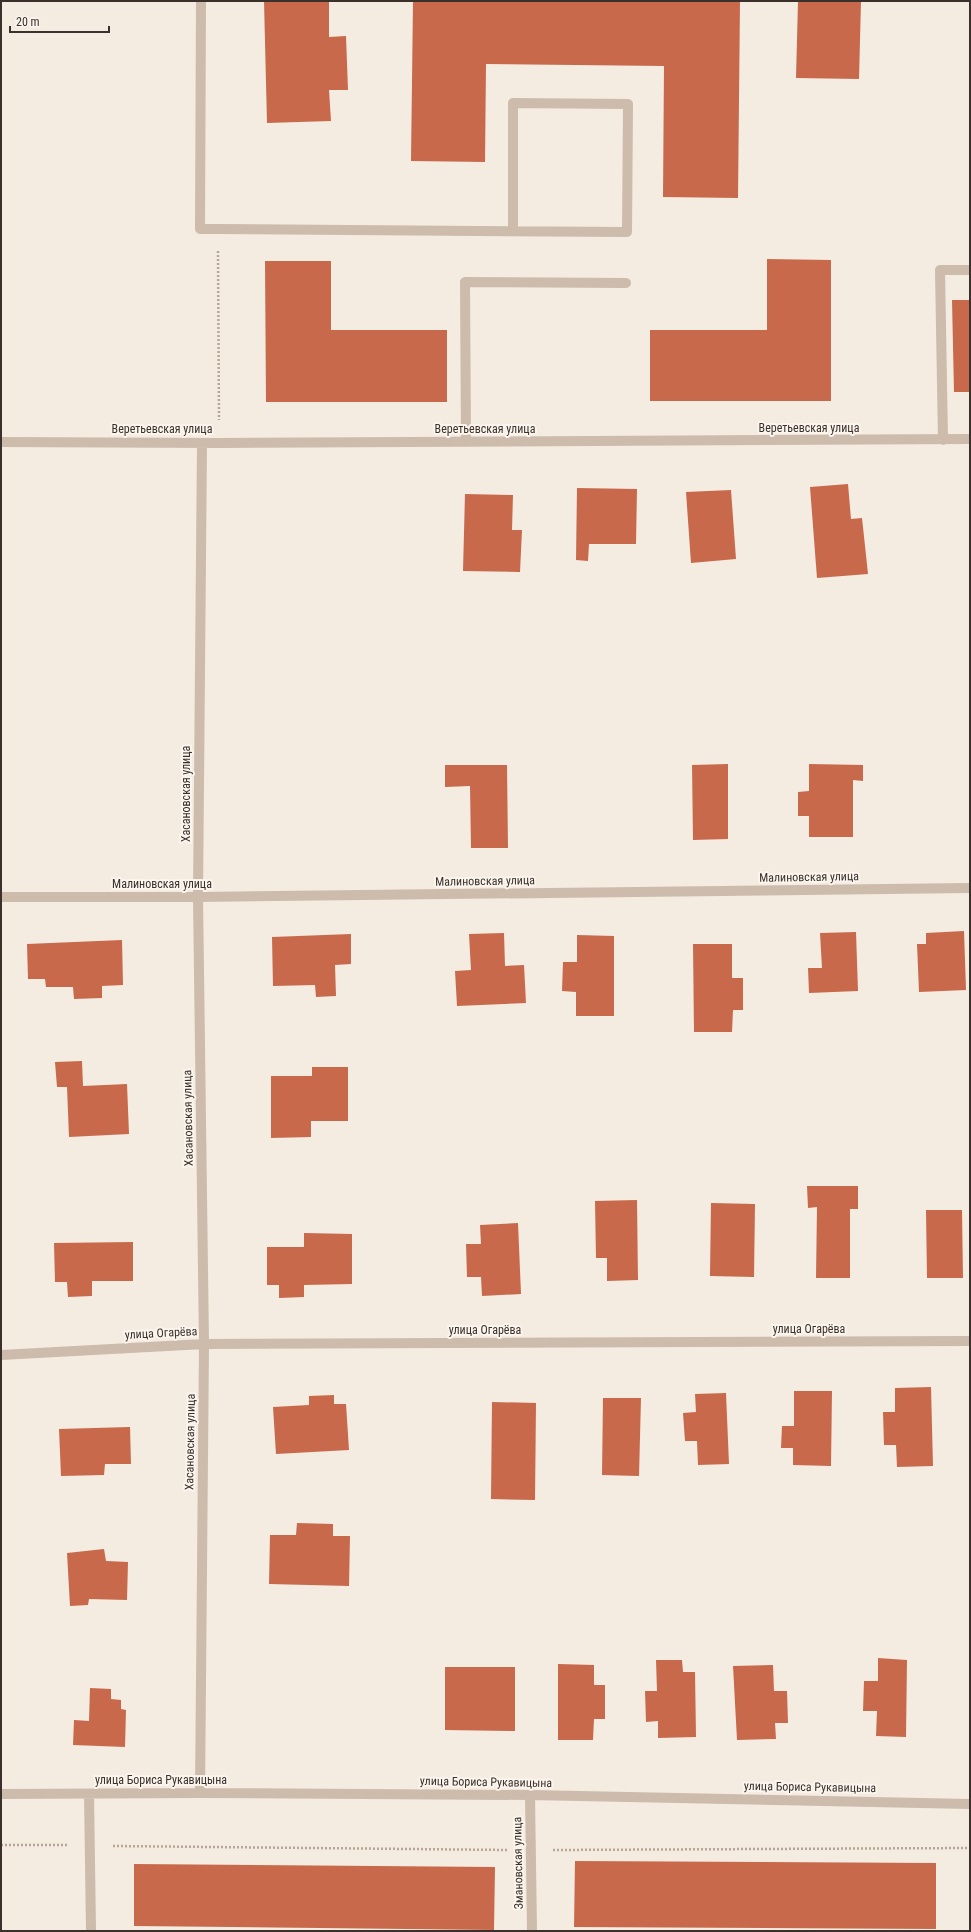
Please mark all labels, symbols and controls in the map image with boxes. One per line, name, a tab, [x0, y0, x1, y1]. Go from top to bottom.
scale bar	[10, 8, 109, 34]
text: 20 m	[16, 15, 40, 29]
street label: Веретьевская улица	[759, 421, 860, 435]
street label: Веретьевская улица	[112, 422, 213, 436]
street label: Веретьевская улица	[435, 422, 536, 436]
street label: Хасановская улица	[179, 746, 193, 842]
street label: Малиновская улица	[759, 869, 859, 885]
street label: Малиновская улица	[435, 873, 535, 889]
street label: Малиновская улица	[112, 877, 212, 891]
street label: Хасановская улица	[180, 1069, 196, 1166]
street label: улица Огарёва	[773, 1322, 846, 1336]
street label: улица Огарёва	[449, 1323, 522, 1337]
street label: улица Огарёва	[124, 1324, 198, 1342]
street label: Хасановская улица	[182, 1393, 198, 1490]
street label: улица Бориса Рукавицына	[95, 1773, 227, 1787]
street label: улица Бориса Рукавицына	[420, 1774, 552, 1790]
street label: улица Бориса Рукавицына	[744, 1779, 876, 1795]
street label: Змановская улица	[510, 1816, 526, 1909]

